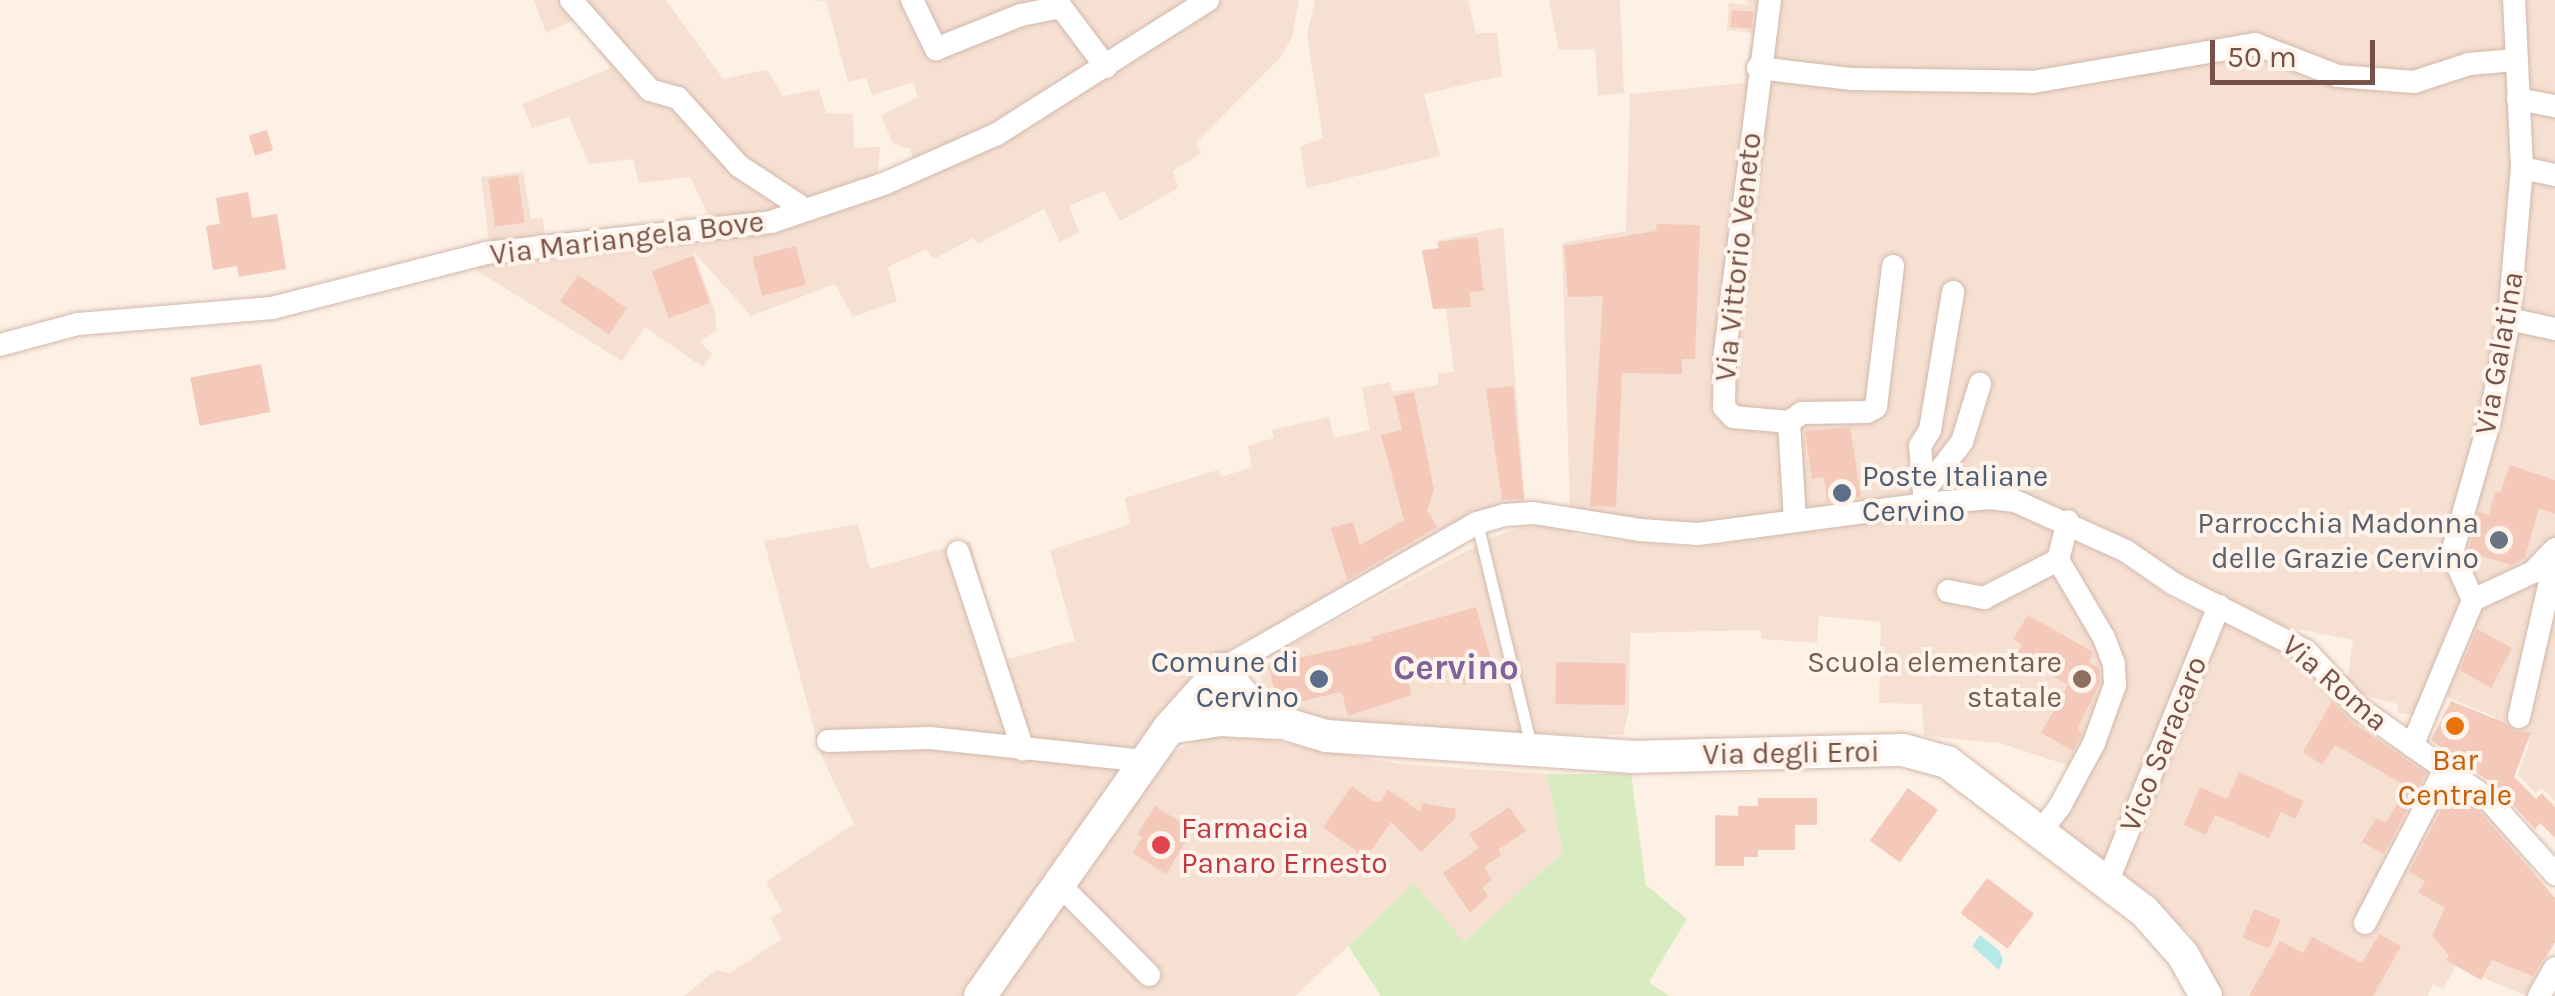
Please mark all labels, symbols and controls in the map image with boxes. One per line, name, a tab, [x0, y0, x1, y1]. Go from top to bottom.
scale bar	[2215, 20, 2380, 82]
text: 50 m	[2227, 39, 2297, 75]
street label: Via Vittorio Veneto	[1707, 131, 1769, 383]
street label: Via Mariangela Bove	[488, 203, 766, 273]
street label: Via Galatina	[2467, 269, 2531, 437]
place label: Poste Italiane Cervino	[1862, 458, 2048, 528]
marker: Poste Italiane Cervino	[1831, 482, 1853, 504]
place label: Parrocchia Madonna delle Grazie Cervino	[2197, 505, 2479, 576]
marker: Parrocchia Madonna delle Grazie Cervino	[2488, 529, 2510, 551]
street label: Via Roma	[2275, 627, 2395, 739]
place label: Comune di Cervino	[1151, 644, 1299, 714]
place label: Scuola elementare statale	[1807, 644, 2062, 714]
district label: Cervino	[1393, 647, 1519, 689]
street label: Vico Saracaro	[2111, 651, 2215, 837]
marker: Comune di Cervino	[1308, 668, 1330, 690]
marker: Scuola elementare statale	[2071, 668, 2093, 690]
marker: Bar Centrale	[2444, 715, 2466, 737]
street label: Via degli Eroi	[1702, 733, 1880, 773]
place label: Bar Centrale	[2398, 742, 2512, 812]
place label: Farmacia Panaro Ernesto	[1181, 810, 1388, 880]
marker: Farmacia Panaro Ernesto	[1150, 834, 1172, 856]

